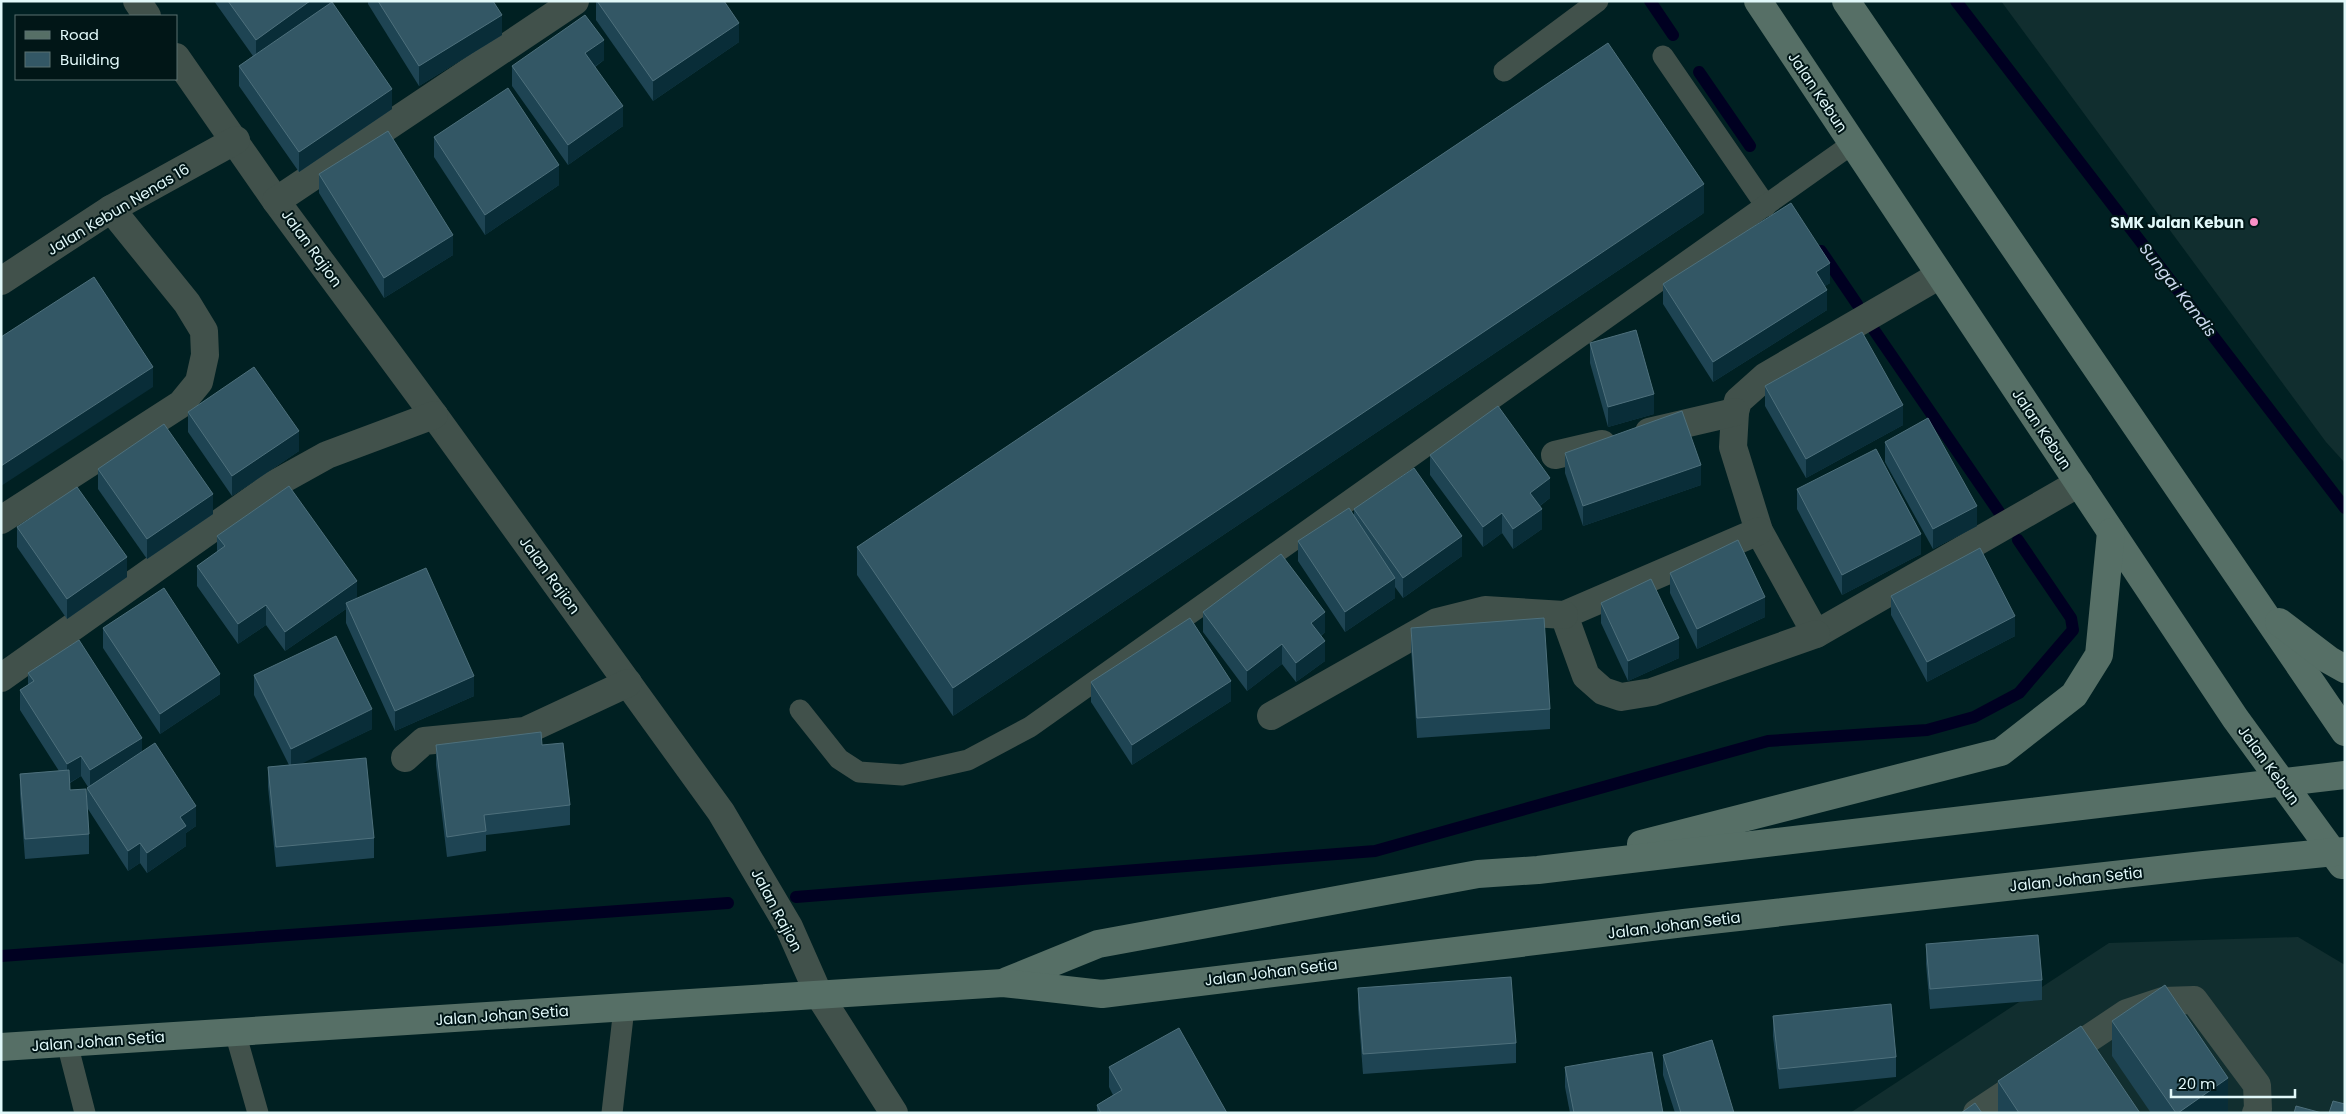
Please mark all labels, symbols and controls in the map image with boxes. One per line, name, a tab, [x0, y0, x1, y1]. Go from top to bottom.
legend	[15, 15, 178, 80]
text: Road	[60, 24, 99, 45]
street label: Jalan Kebun	[1783, 48, 1853, 136]
text: Building	[60, 49, 120, 70]
street label: Jalan Kebun Nenas 16	[43, 158, 193, 260]
street label: Jalan Rajion	[277, 205, 347, 291]
place label: SMK Jalan Kebun	[2111, 212, 2244, 233]
marker: SMK Jalan Kebun	[2248, 216, 2260, 228]
water label: Sungai Kandis	[2134, 238, 2222, 342]
street label: Jalan Kebun	[2007, 385, 2077, 473]
street label: Jalan Rajion	[515, 532, 585, 618]
street label: Jalan Kebun	[2233, 721, 2305, 809]
street label: Jalan Johan Setia	[2008, 862, 2144, 896]
street label: Jalan Rajion	[746, 865, 808, 955]
street label: Jalan Johan Setia	[1606, 906, 1742, 944]
street label: Jalan Johan Setia	[1203, 953, 1339, 991]
street label: Jalan Johan Setia	[435, 1000, 569, 1030]
street label: Jalan Johan Setia	[31, 1026, 165, 1056]
scale bar	[2171, 1066, 2295, 1098]
text: 20 m	[2178, 1073, 2216, 1094]

